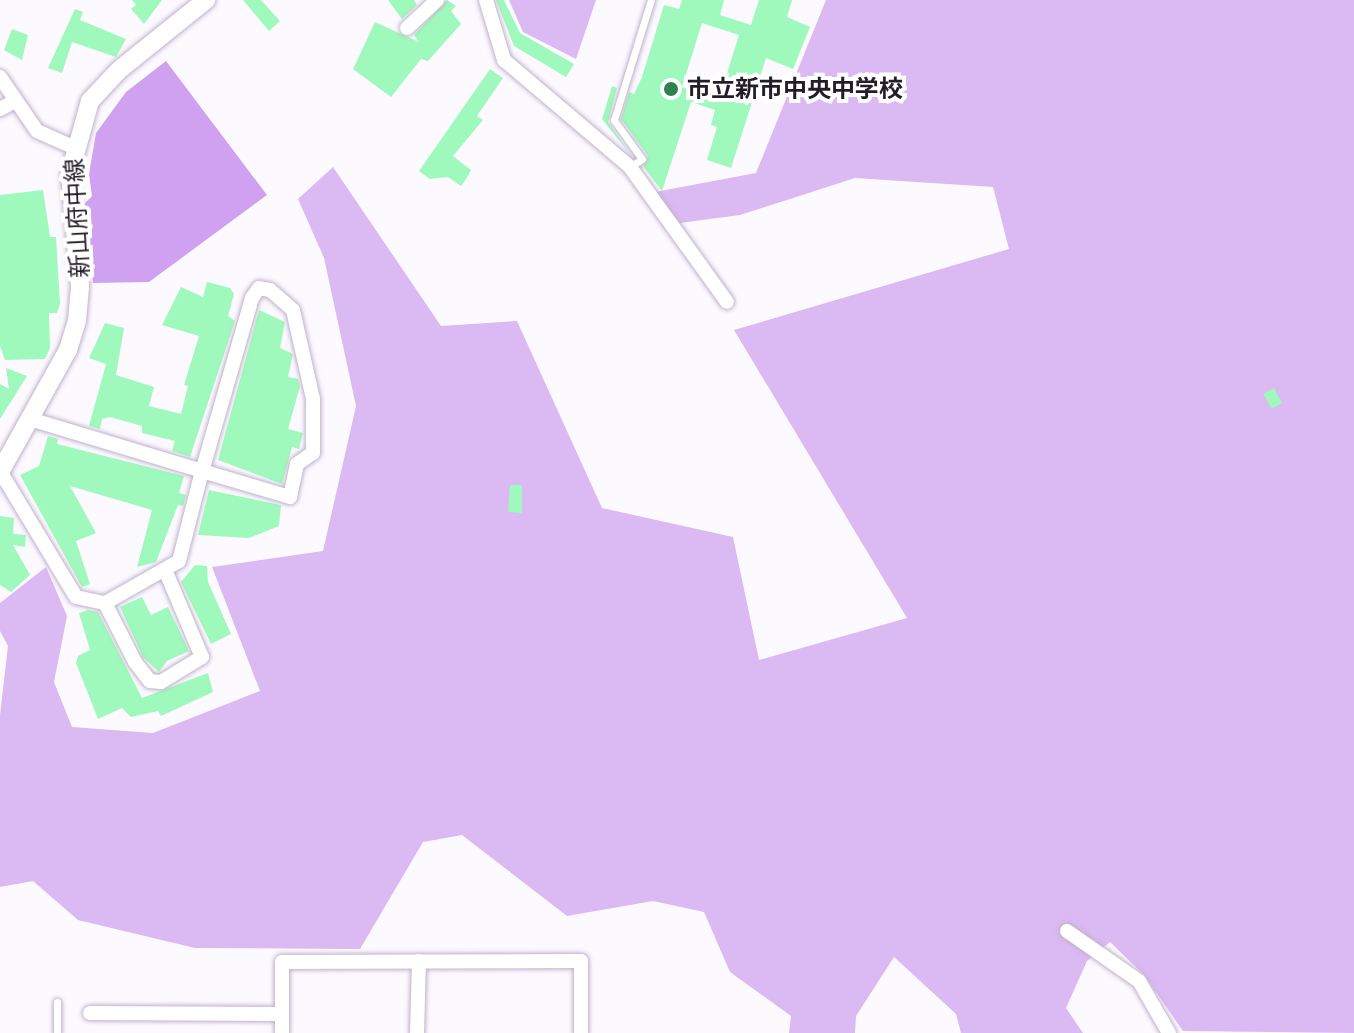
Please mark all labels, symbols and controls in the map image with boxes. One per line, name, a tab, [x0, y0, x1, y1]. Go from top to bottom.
place label: 市立新市中央中学校	[687, 75, 903, 103]
marker: 市立新市中央中学校	[662, 80, 680, 98]
street label: 新山府中線	[59, 157, 95, 279]

